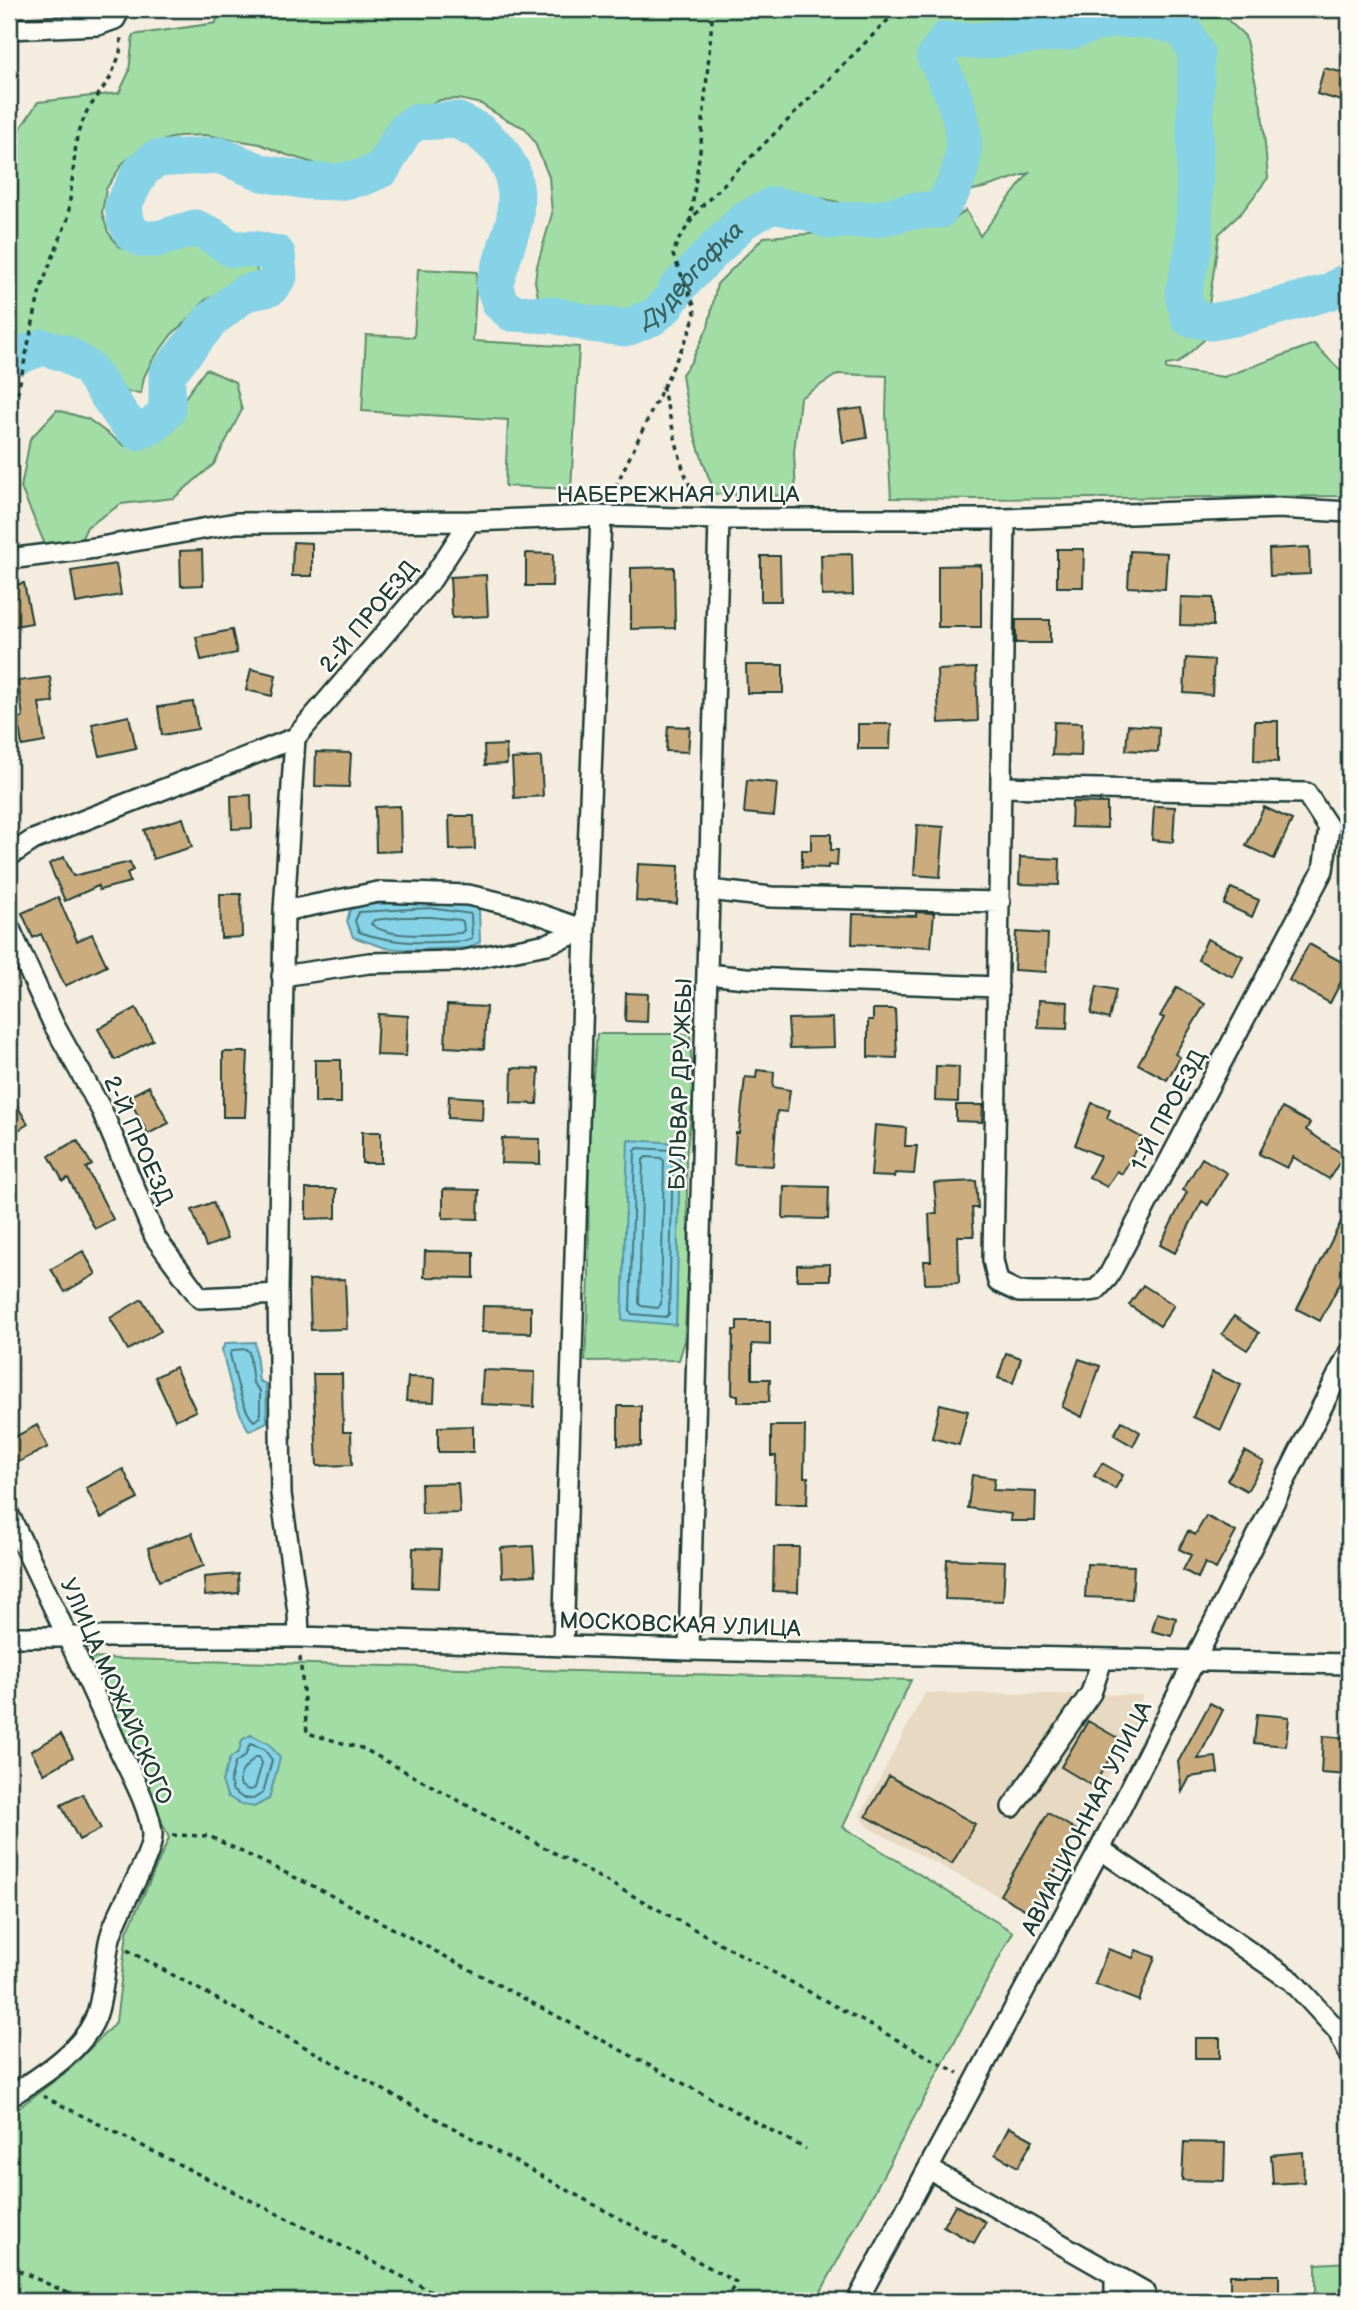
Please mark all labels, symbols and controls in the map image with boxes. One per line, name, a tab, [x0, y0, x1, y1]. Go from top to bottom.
water label: Дудергофка	[635, 215, 750, 336]
street label: НАБЕРЕЖНАЯ УЛИЦА	[556, 481, 800, 509]
street label: 2-Й ПРОЕЗД	[314, 555, 424, 679]
street label: БУЛЬВАР ДРУЖБЫ	[663, 977, 699, 1191]
street label: 1-Й ПРОЕЗД	[1125, 1045, 1213, 1176]
street label: 2-Й ПРОЕЗД	[97, 1072, 179, 1209]
street label: УЛИЦА МОЖАЙСКОГО	[54, 1574, 179, 1809]
street label: МОСКОВСКАЯ УЛИЦА	[559, 1607, 801, 1643]
street label: АВИАЦИОННАЯ УЛИЦА	[1015, 1697, 1158, 1941]

